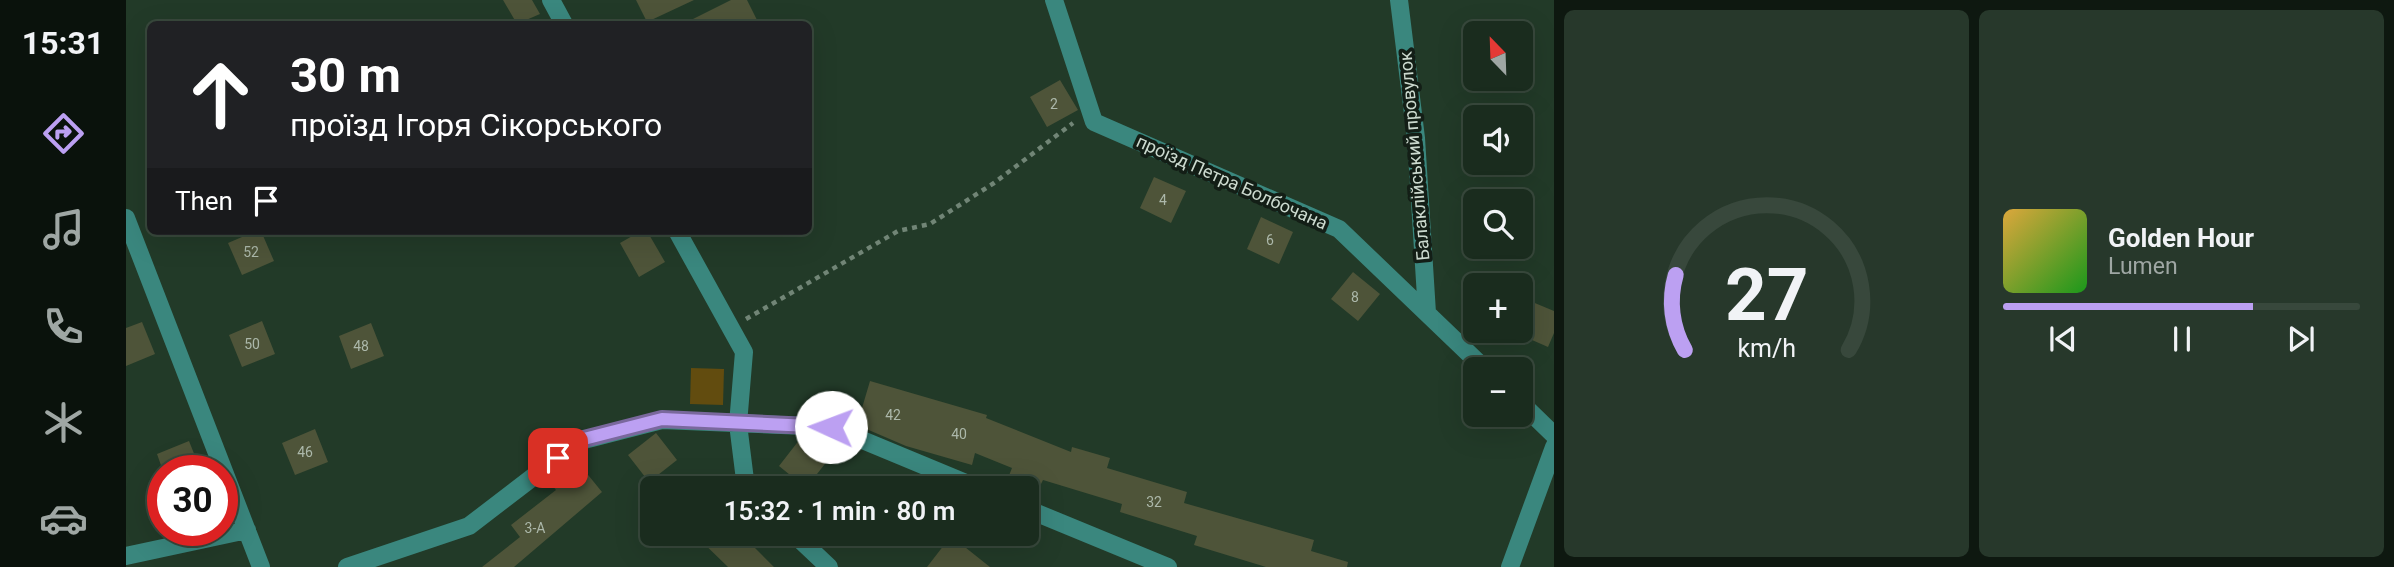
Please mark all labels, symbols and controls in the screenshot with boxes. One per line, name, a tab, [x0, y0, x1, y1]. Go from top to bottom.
north arrow	[1463, 21, 1533, 91]
map controls	[1463, 21, 1533, 427]
text: 15:31	[22, 24, 104, 62]
text: 30 m	[290, 47, 401, 104]
icon: ahead	[175, 49, 266, 140]
street label: Балаклійський провулок	[1394, 50, 1434, 261]
house number: 2	[1050, 96, 1058, 112]
button: sound	[1463, 105, 1533, 175]
text: проїзд Ігоря Сікорського	[290, 106, 662, 144]
icon: directions	[39, 109, 88, 158]
street label: проїзд Петра Болбочана	[1133, 130, 1331, 234]
icon: arrive	[247, 182, 285, 220]
text: Then	[175, 186, 233, 216]
button: search	[1463, 189, 1533, 259]
house number: 4	[1159, 192, 1167, 208]
icon: music	[39, 205, 88, 254]
text: Golden Hour	[2108, 223, 2254, 253]
house number: 6	[1266, 232, 1274, 248]
house number: 52	[243, 244, 259, 260]
text: 27	[1725, 252, 1808, 338]
text: Lumen	[2108, 253, 2178, 280]
button: +	[1463, 273, 1533, 343]
house number: 8	[1351, 289, 1359, 305]
icon: phone	[39, 302, 88, 351]
icon: previous	[2044, 320, 2082, 358]
icon: pause	[2163, 320, 2201, 358]
icon: next	[2282, 320, 2320, 358]
text: km/h	[1737, 333, 1796, 362]
house number: 50	[244, 336, 260, 352]
house number: 48	[353, 338, 369, 354]
button: −	[1463, 357, 1533, 427]
position arrow	[794, 390, 868, 464]
icon: climate	[39, 398, 88, 447]
house number: 42	[885, 407, 901, 423]
house number: 40	[951, 426, 967, 442]
pin	[528, 428, 588, 488]
icon: arrive	[539, 439, 577, 477]
house number: 46	[297, 444, 313, 460]
speed limit sign: 30	[147, 455, 238, 546]
icon: car	[39, 494, 88, 543]
house number: 32	[1146, 494, 1162, 510]
text: 15:32 · 1 min · 80 m	[724, 496, 955, 526]
house number: 3-А	[525, 520, 545, 536]

